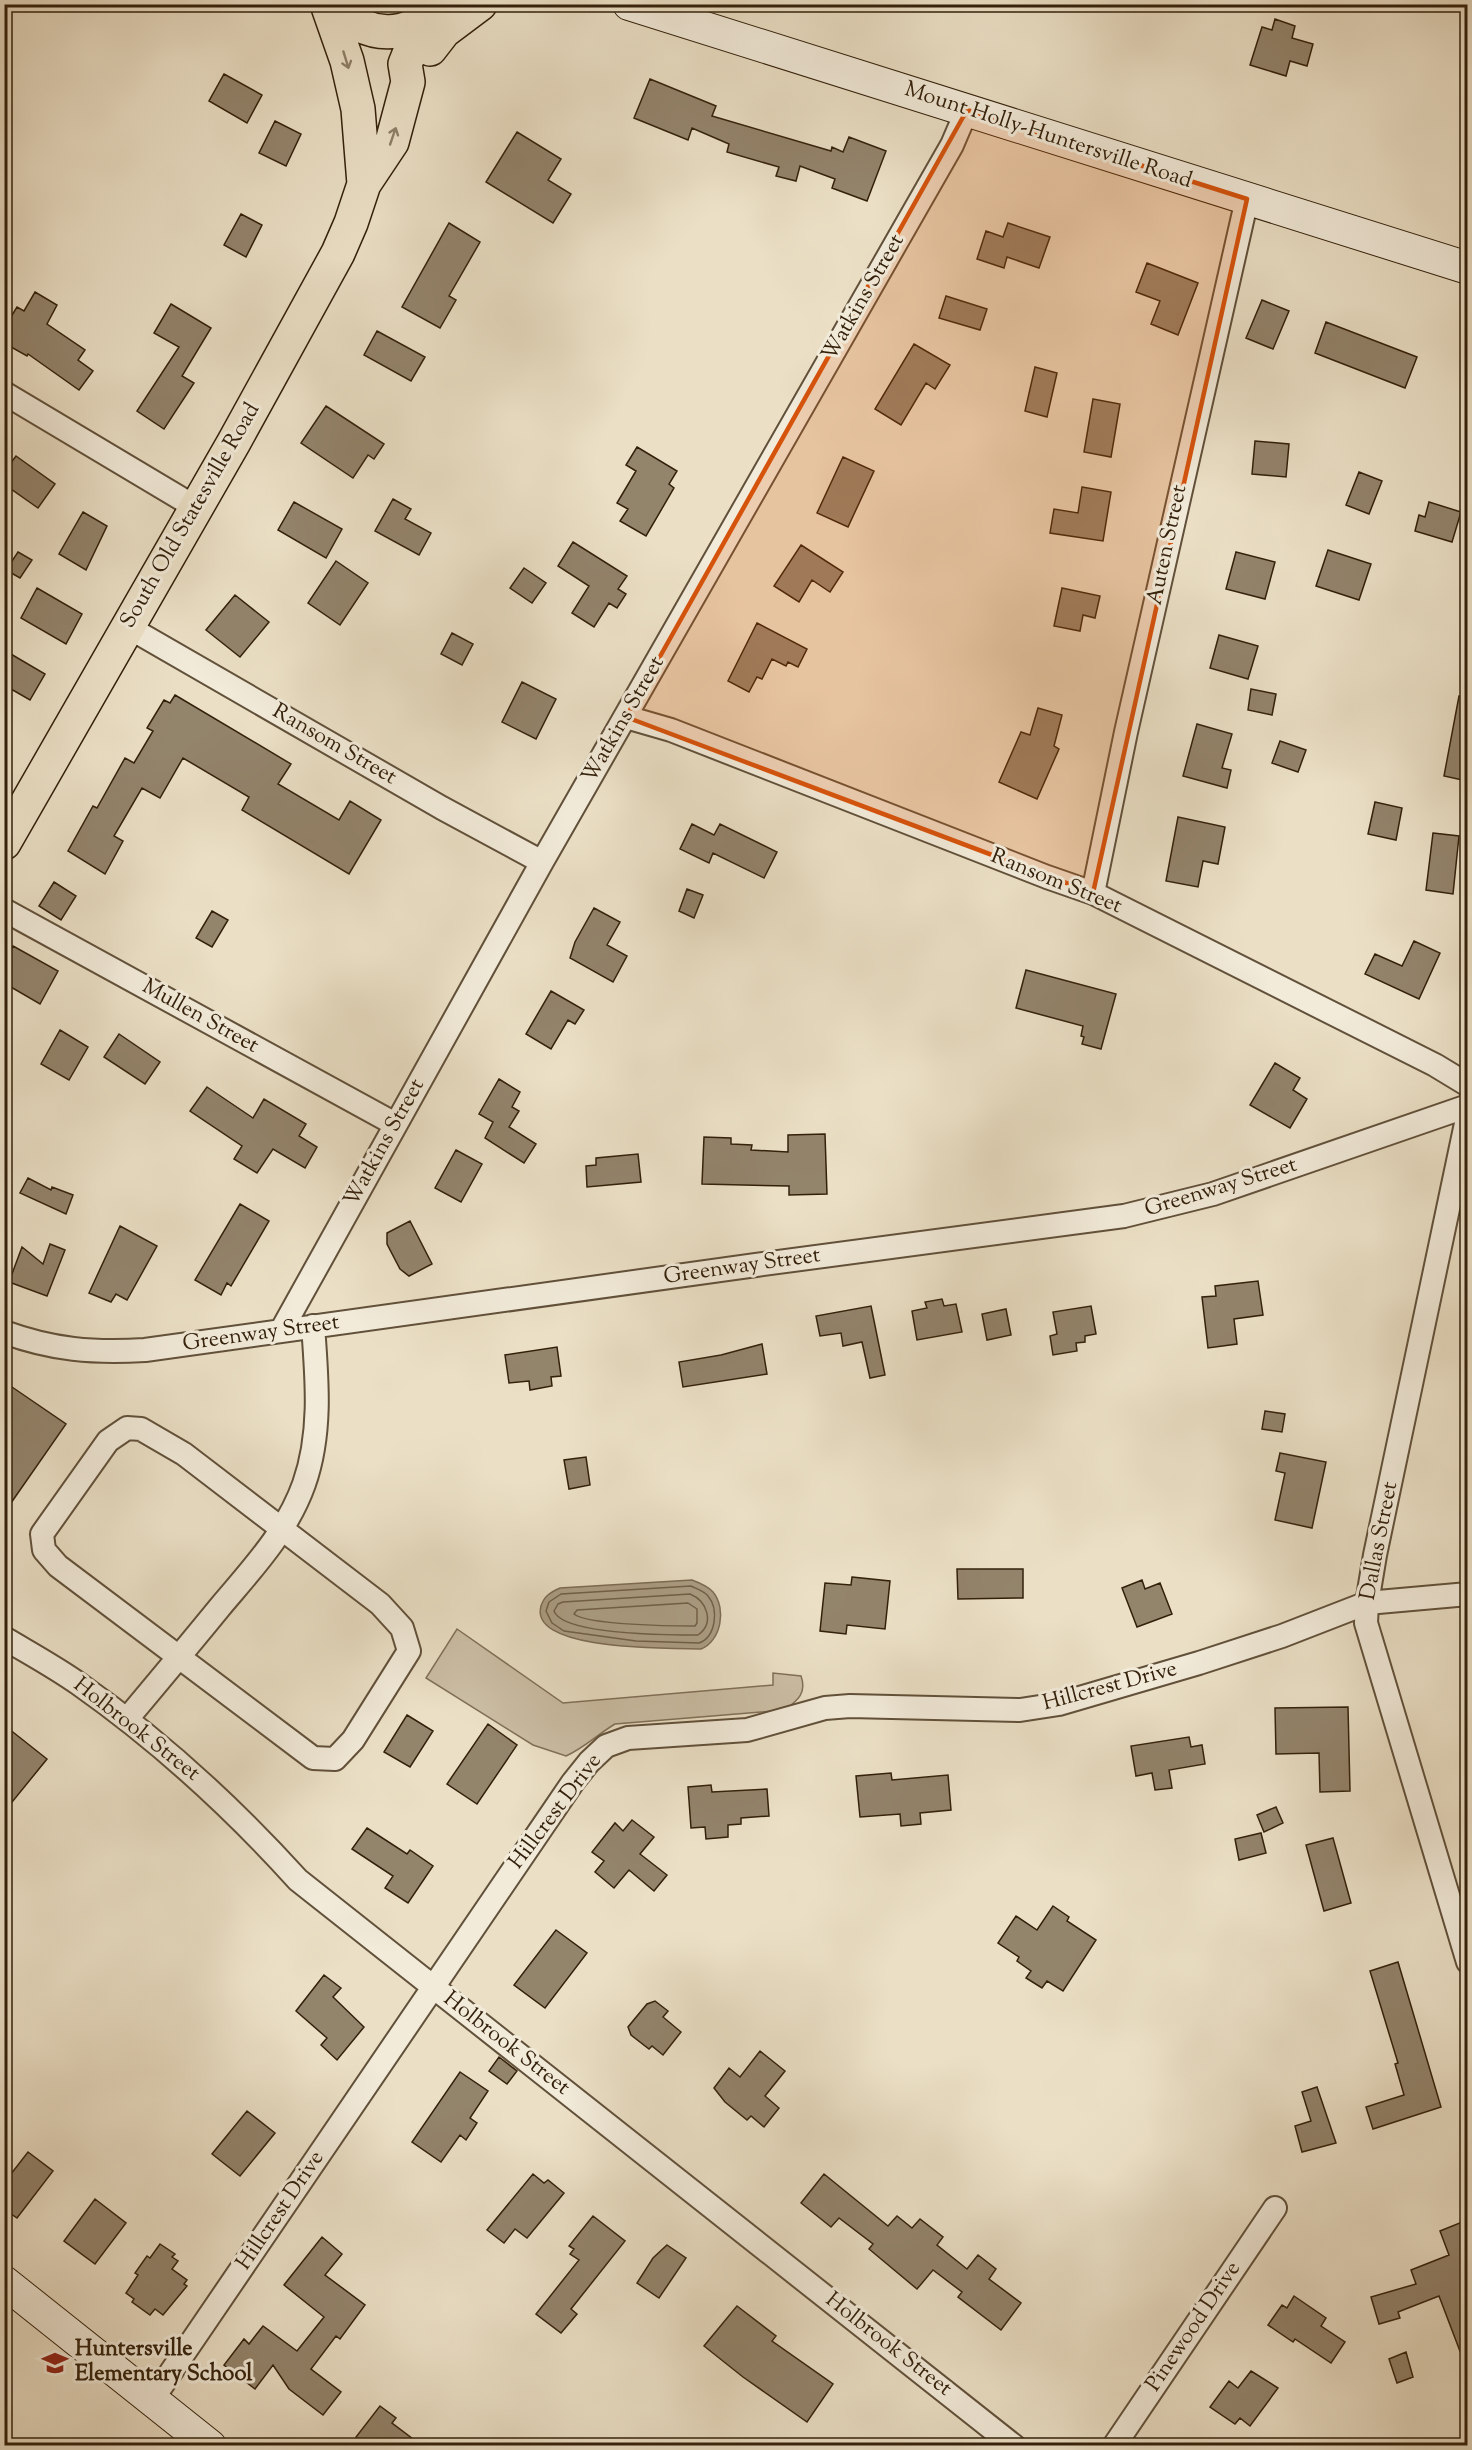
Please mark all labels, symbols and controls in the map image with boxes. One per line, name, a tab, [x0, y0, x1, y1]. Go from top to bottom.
one-way arrow	[341, 50, 352, 69]
street label: Mount Holly-Huntersville Road	[900, 74, 1196, 198]
one-way arrow	[388, 127, 399, 146]
street label: Watkins Street	[815, 228, 914, 367]
street label: South Old Statesville Road	[113, 397, 269, 635]
street label: Auten Street	[1140, 482, 1196, 608]
street label: Watkins Street	[575, 650, 674, 789]
street label: Ransom Street	[266, 696, 403, 794]
street label: Ransom Street	[985, 841, 1127, 923]
street label: Mullen Street	[136, 972, 265, 1063]
street label: Watkins Street	[337, 1073, 434, 1213]
street label: Greenway Street	[1141, 1149, 1302, 1226]
street label: Greenway Street	[662, 1240, 823, 1294]
street label: Greenway Street	[181, 1307, 342, 1361]
street label: Dallas Street	[1353, 1479, 1407, 1603]
street label: Hillcrest Drive	[1039, 1654, 1181, 1720]
street label: Holbrook Street	[66, 1670, 207, 1790]
street label: Hillcrest Drive	[502, 1747, 610, 1877]
street label: Holbrook Street	[436, 1984, 577, 2104]
street label: Hillcrest Drive	[229, 2145, 333, 2277]
street label: Pinewood Drive	[1139, 2255, 1249, 2399]
street label: Holbrook Street	[818, 2285, 959, 2405]
place label: Huntersville Elementary School	[75, 2334, 253, 2391]
school or university icon: Huntersville Elementary School	[40, 2348, 70, 2378]

